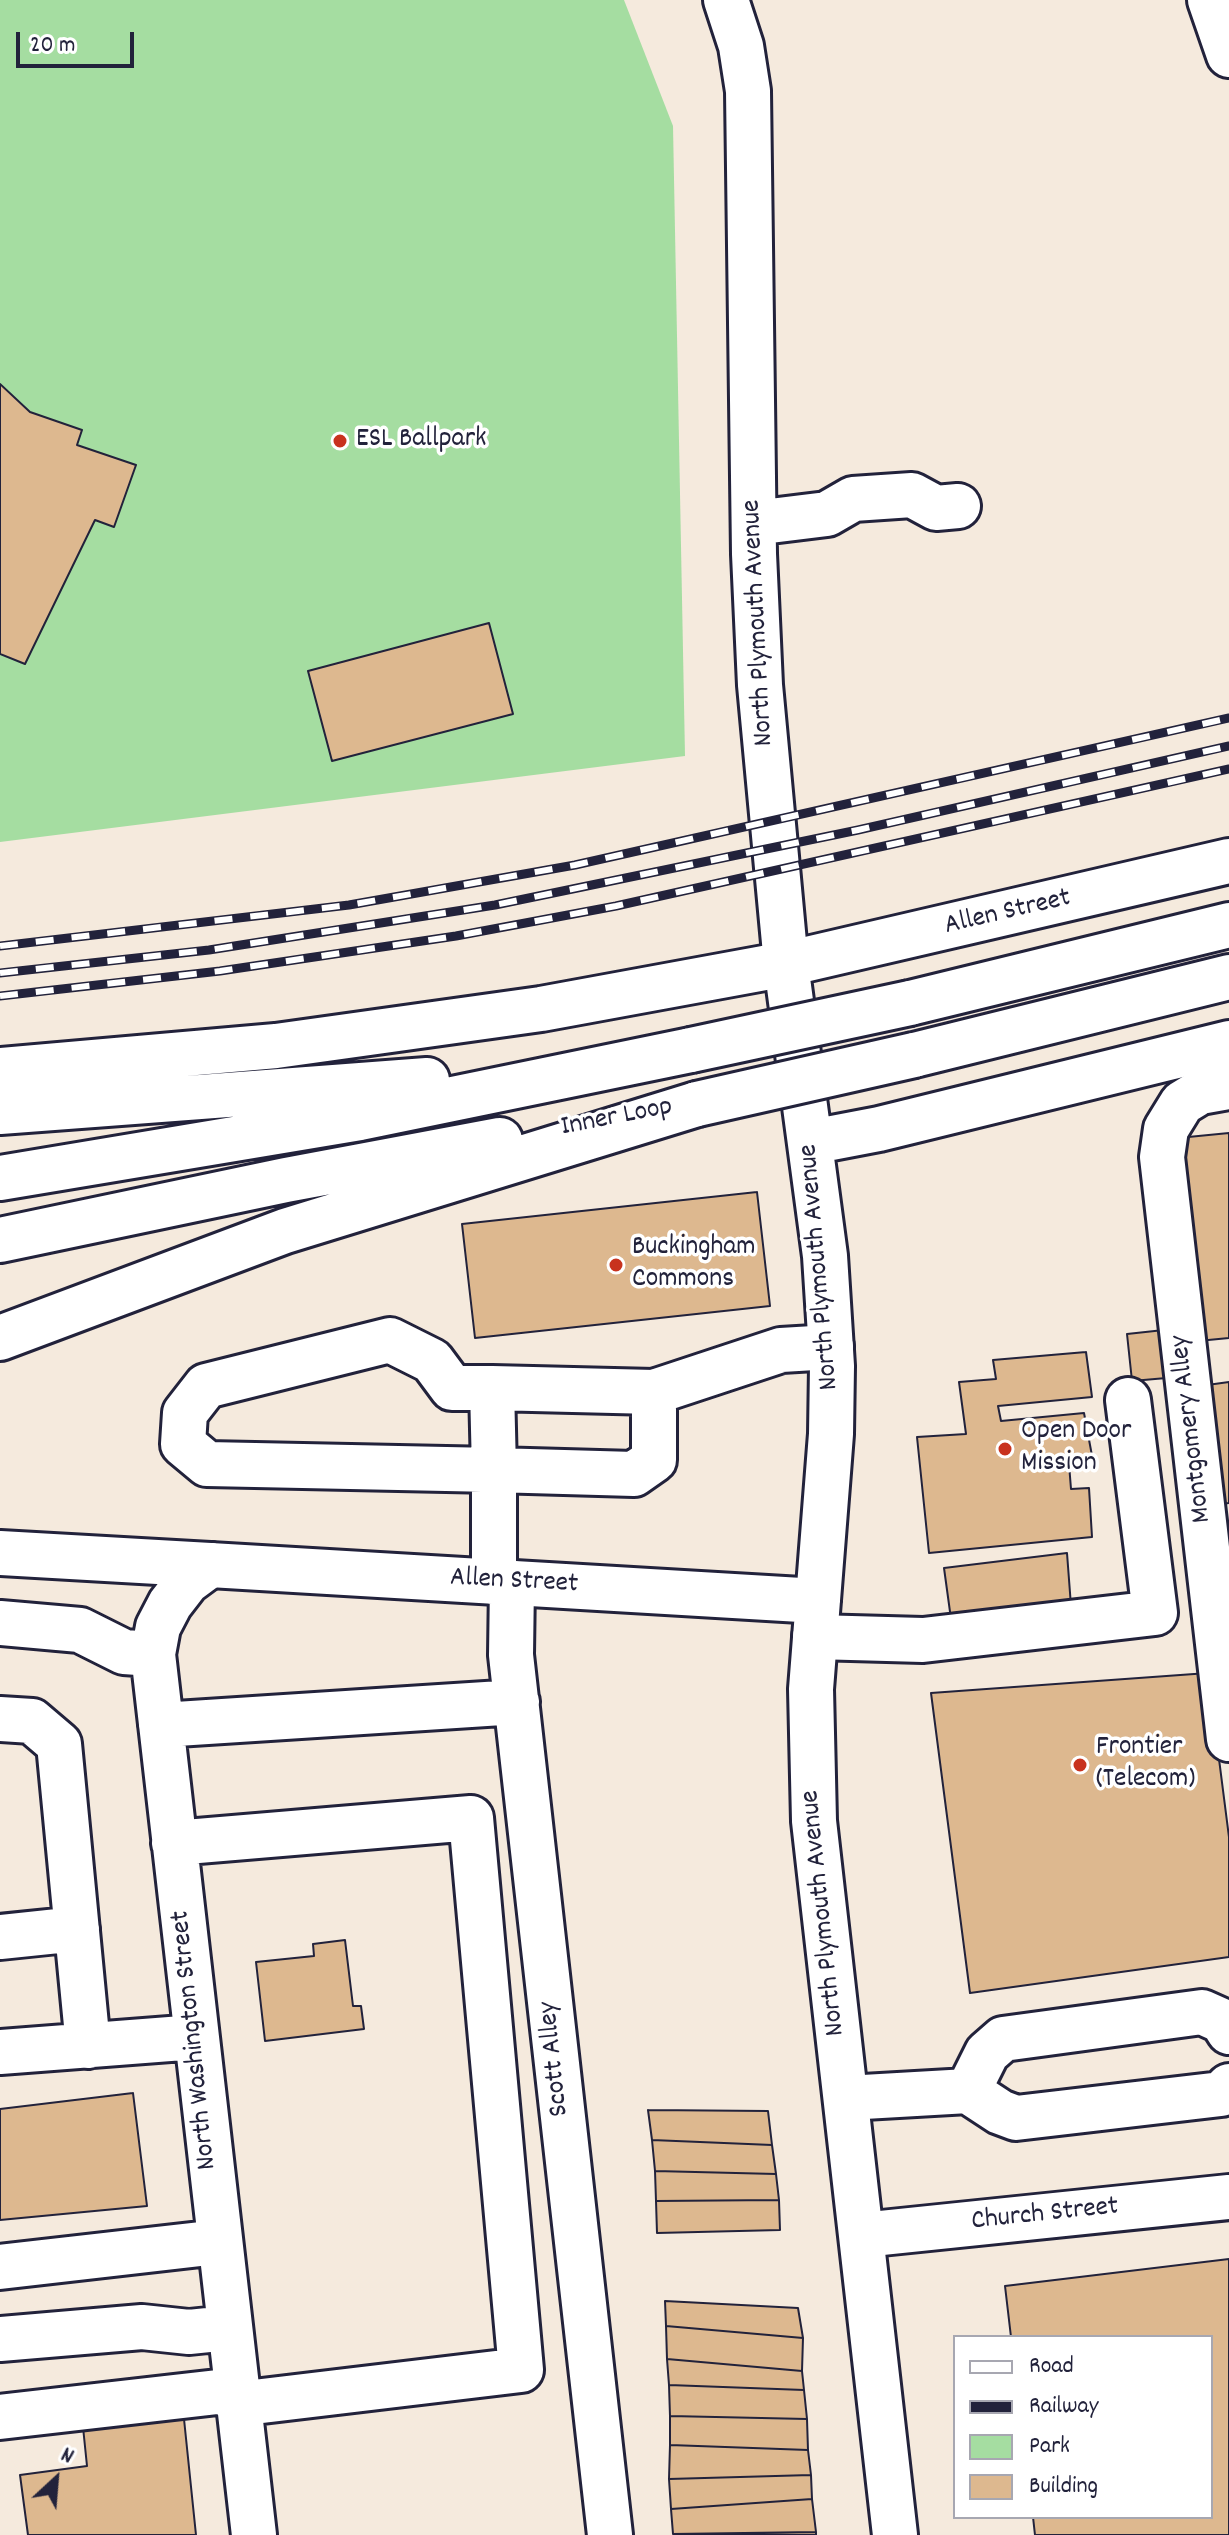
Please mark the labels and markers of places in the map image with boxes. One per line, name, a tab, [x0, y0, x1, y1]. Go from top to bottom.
place label: ESL Ballpark	[356, 424, 487, 458]
marker: ESL Ballpark	[331, 432, 349, 450]
place label: Buckingham Commons	[632, 1232, 756, 1298]
marker: Buckingham Commons	[607, 1256, 625, 1274]
place label: Open Door Mission	[1021, 1416, 1131, 1482]
marker: Open Door Mission	[996, 1440, 1014, 1458]
place label: Frontier (Telecom)	[1096, 1732, 1195, 1798]
marker: Frontier (Telecom)	[1071, 1756, 1089, 1774]

